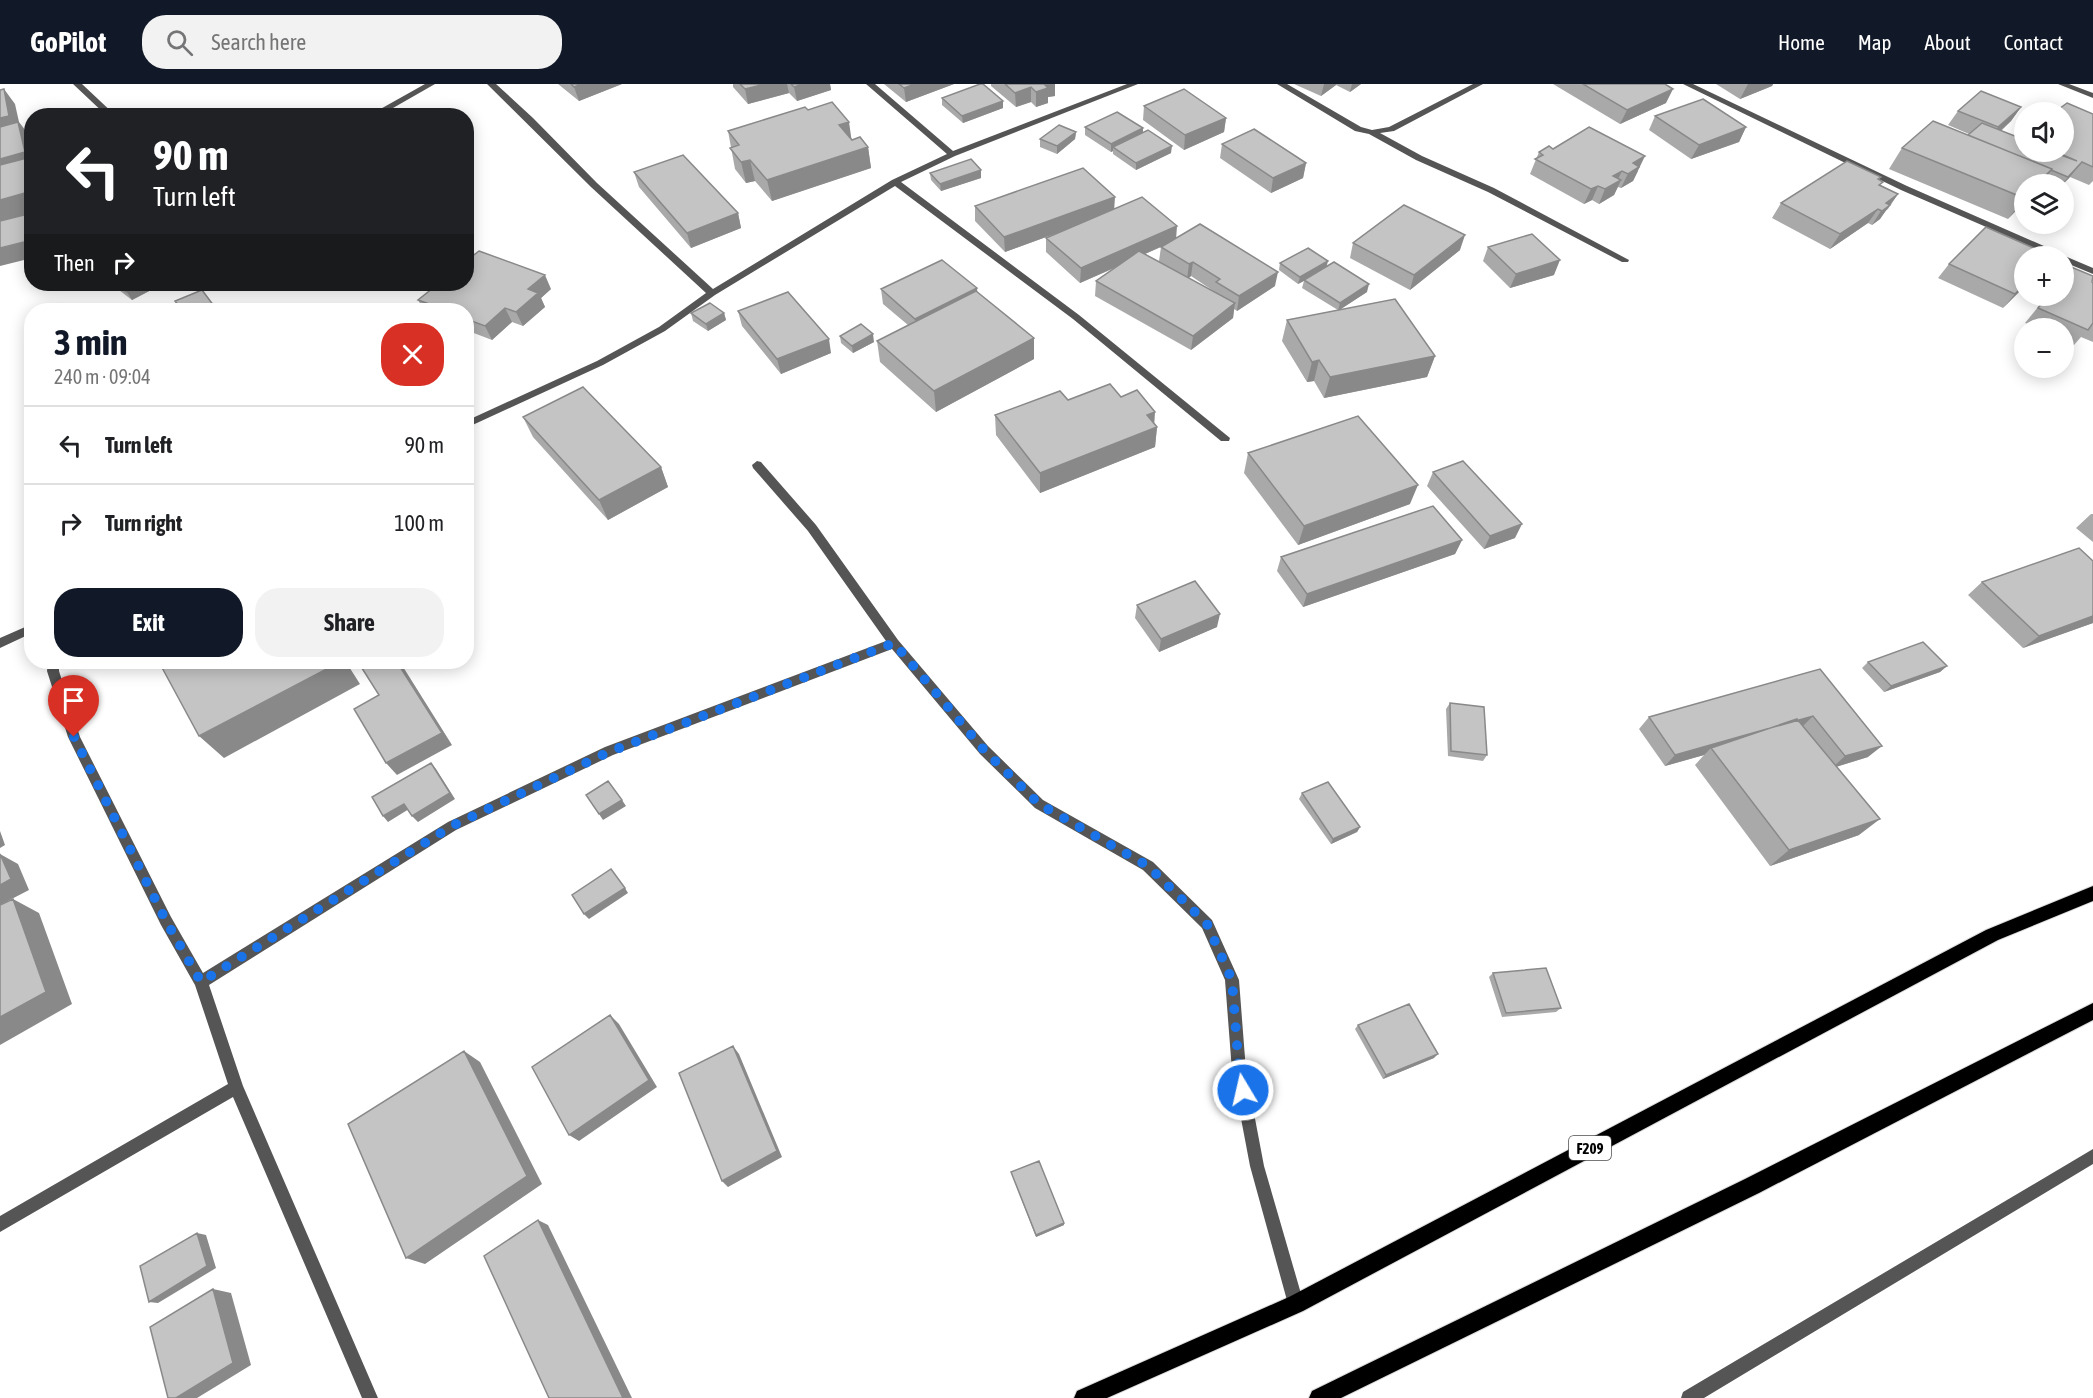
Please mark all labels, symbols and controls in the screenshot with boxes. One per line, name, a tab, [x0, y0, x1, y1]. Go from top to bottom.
search box	[142, 15, 562, 69]
text: GoPilot	[30, 26, 106, 58]
icon: search	[163, 26, 196, 59]
text: Search here	[211, 29, 306, 55]
text: Home	[1778, 30, 1825, 54]
text: Map	[1858, 30, 1892, 54]
text: About	[1925, 30, 1971, 54]
text: Contact	[2004, 30, 2063, 54]
map controls	[2014, 102, 2074, 378]
button: sound	[2014, 102, 2074, 162]
text: 90 m	[153, 131, 228, 179]
icon: left	[54, 132, 132, 210]
button: layers	[2014, 174, 2074, 234]
text: Turn left	[153, 181, 236, 212]
icon: right	[107, 246, 140, 279]
button: +	[2014, 246, 2074, 306]
text: Then	[54, 250, 95, 276]
button: −	[2014, 318, 2074, 378]
text: 3 min	[54, 321, 128, 363]
button: close	[381, 323, 444, 386]
text: 240 m · 09:04	[54, 365, 151, 388]
icon: left	[54, 429, 87, 462]
text: Turn left	[105, 432, 172, 458]
text: 90 m	[404, 432, 444, 458]
icon: right	[54, 507, 87, 540]
text: Turn right	[105, 510, 182, 536]
text: 100 m	[394, 510, 444, 536]
button: Exit	[54, 588, 243, 657]
button: Share	[255, 588, 444, 657]
pin	[48, 675, 99, 737]
icon: arrive	[57, 684, 90, 717]
position arrow	[1211, 1058, 1275, 1122]
road number: F209	[1569, 1136, 1611, 1160]

